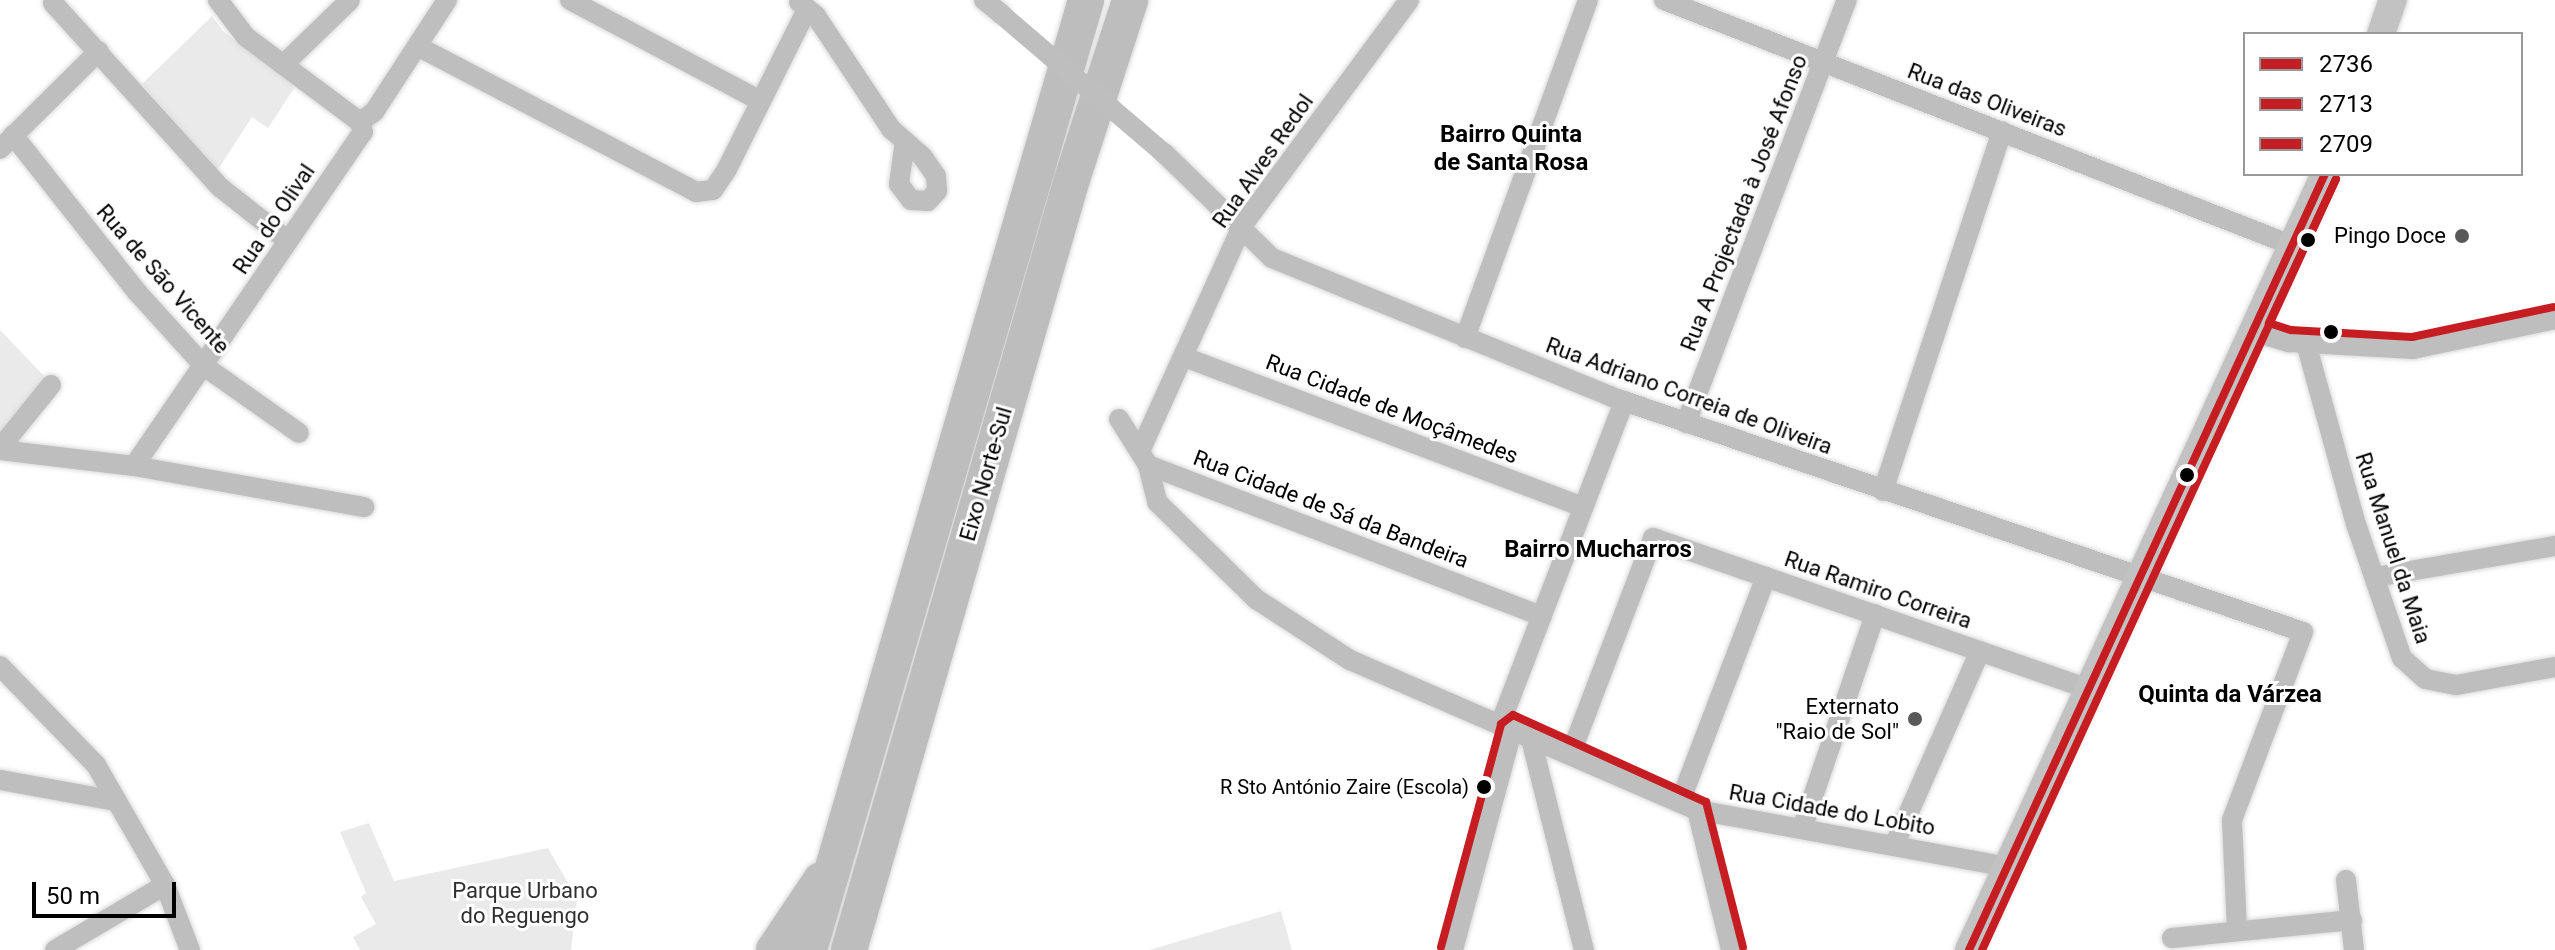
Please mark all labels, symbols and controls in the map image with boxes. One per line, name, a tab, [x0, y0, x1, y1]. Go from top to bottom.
legend	[2243, 32, 2523, 176]
text: 2736	[2319, 50, 2373, 78]
street label: Rua A Projectada à José Afonso	[1675, 51, 1813, 355]
street label: Rua das Oliveiras	[1904, 58, 2070, 142]
street label: Rua Alves Redol	[1207, 89, 1319, 233]
text: 2713	[2319, 90, 2373, 118]
district label: Bairro Quinta de Santa Rosa	[1434, 121, 1588, 177]
text: 2709	[2319, 130, 2373, 158]
street label: Rua do Olival	[228, 159, 320, 279]
street label: Rua de São Vicente	[91, 199, 235, 359]
place label: Pingo Doce	[2334, 223, 2446, 249]
marker: Pingo Doce	[2453, 227, 2471, 245]
unlabelled marker	[2300, 232, 2316, 248]
unlabelled marker	[2323, 324, 2339, 340]
street label: Rua Adriano Correia de Oliveira	[1542, 332, 1836, 460]
street label: Rua Cidade de Moçâmedes	[1262, 349, 1522, 469]
street label: Eixo Norte-Sul	[954, 404, 1018, 544]
street label: Rua Cidade de Sá da Bandeira	[1190, 444, 1472, 574]
street label: Rua Manuel da Maia	[2350, 449, 2436, 647]
unlabelled marker	[2179, 467, 2195, 483]
district label: Bairro Mucharros	[1504, 536, 1692, 564]
street label: Rua Ramiro Correira	[1781, 546, 1975, 634]
district label: Quinta da Várzea	[2138, 681, 2322, 709]
place label: Externato "Raio de Sol"	[1776, 693, 1899, 744]
marker: Externato "Raio de Sol"	[1906, 710, 1924, 728]
place label: R Sto António Zaire (Escola)	[1220, 775, 1469, 799]
marker: R Sto António Zaire (Escola)	[1476, 779, 1492, 795]
street label: Rua Cidade do Lobito	[1727, 779, 1937, 841]
scale bar	[36, 866, 180, 916]
park label: Parque Urbano do Reguengo	[452, 877, 598, 928]
text: 50 m	[46, 882, 100, 910]

